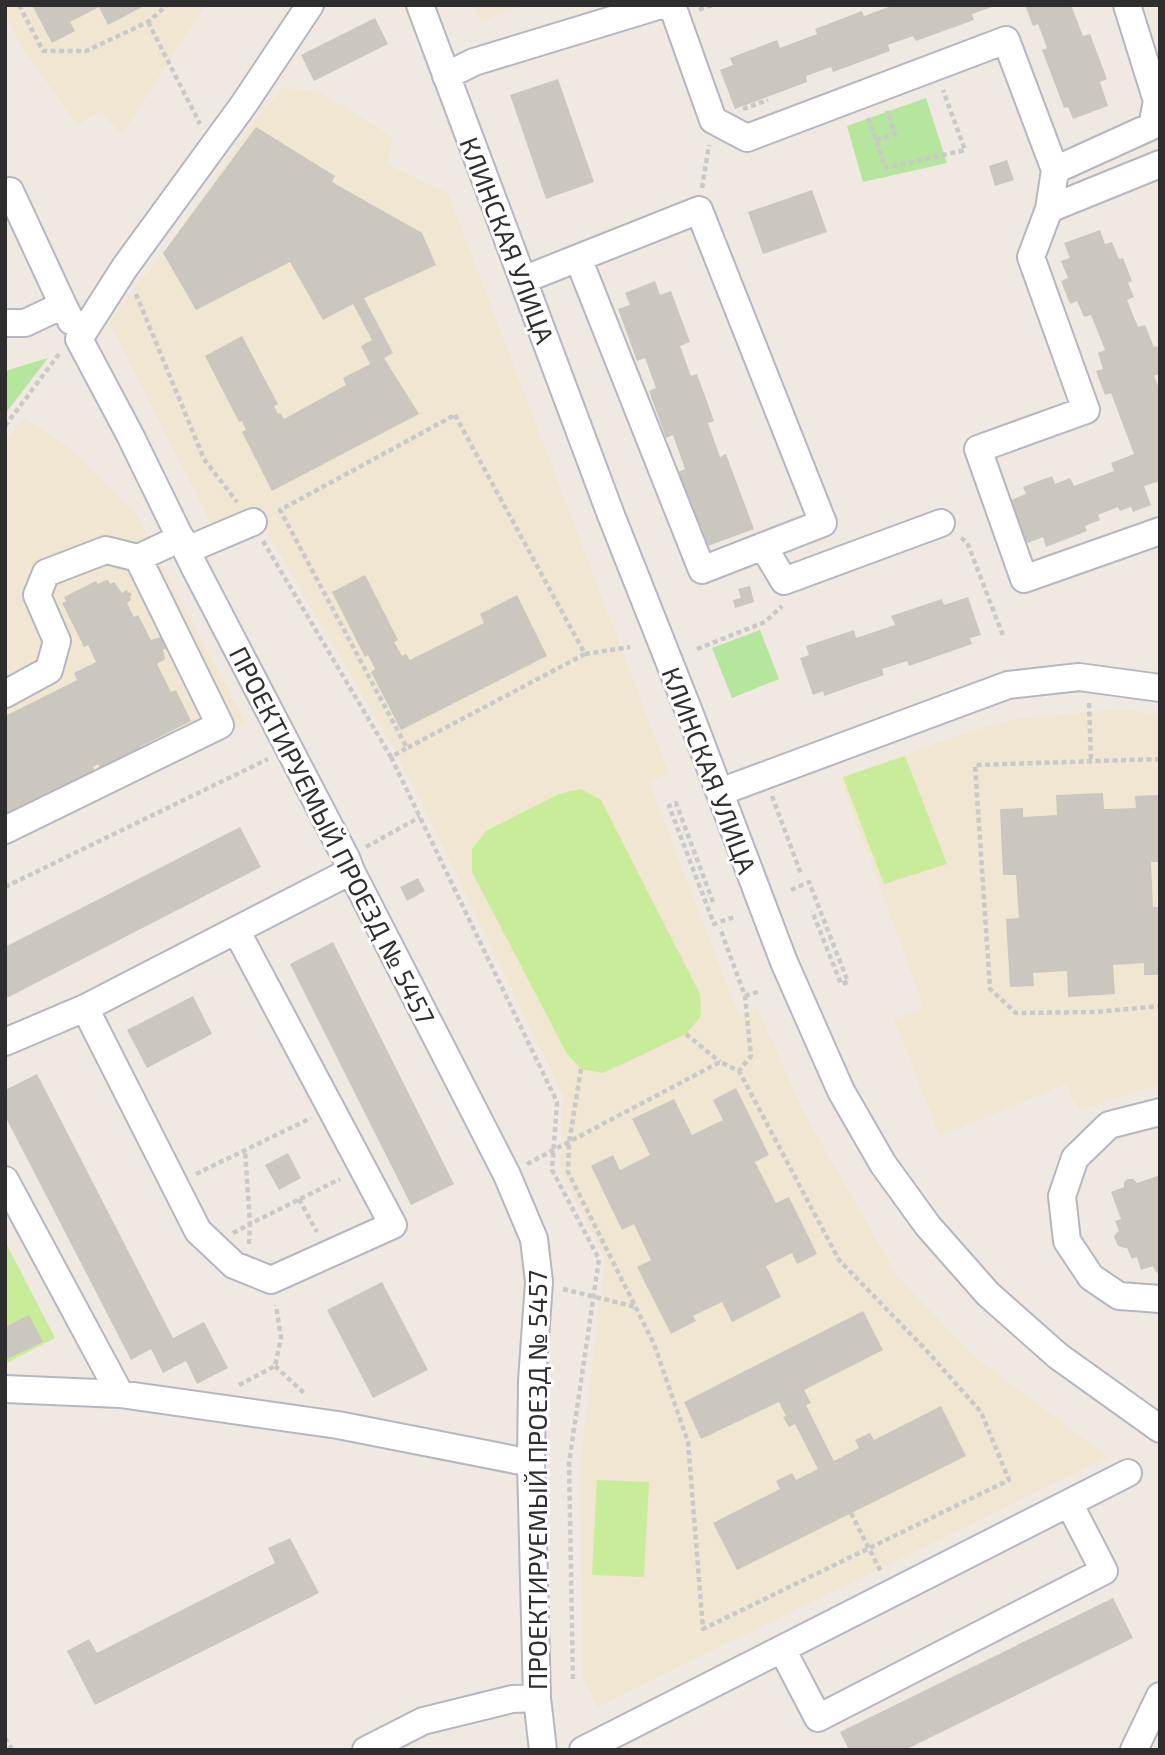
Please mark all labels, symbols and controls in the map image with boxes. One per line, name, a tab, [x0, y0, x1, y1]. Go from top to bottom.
street label: КЛИНСКАЯ УЛИЦА	[454, 132, 562, 348]
street label: ПРОЕКТИРУЕМЫЙ ПРОЕЗД № 5457	[224, 641, 442, 1029]
street label: КЛИНСКАЯ УЛИЦА	[656, 662, 764, 878]
street label: ПРОЕКТИРУЕМЫЙ ПРОЕЗД № 5457	[521, 1270, 552, 1690]

